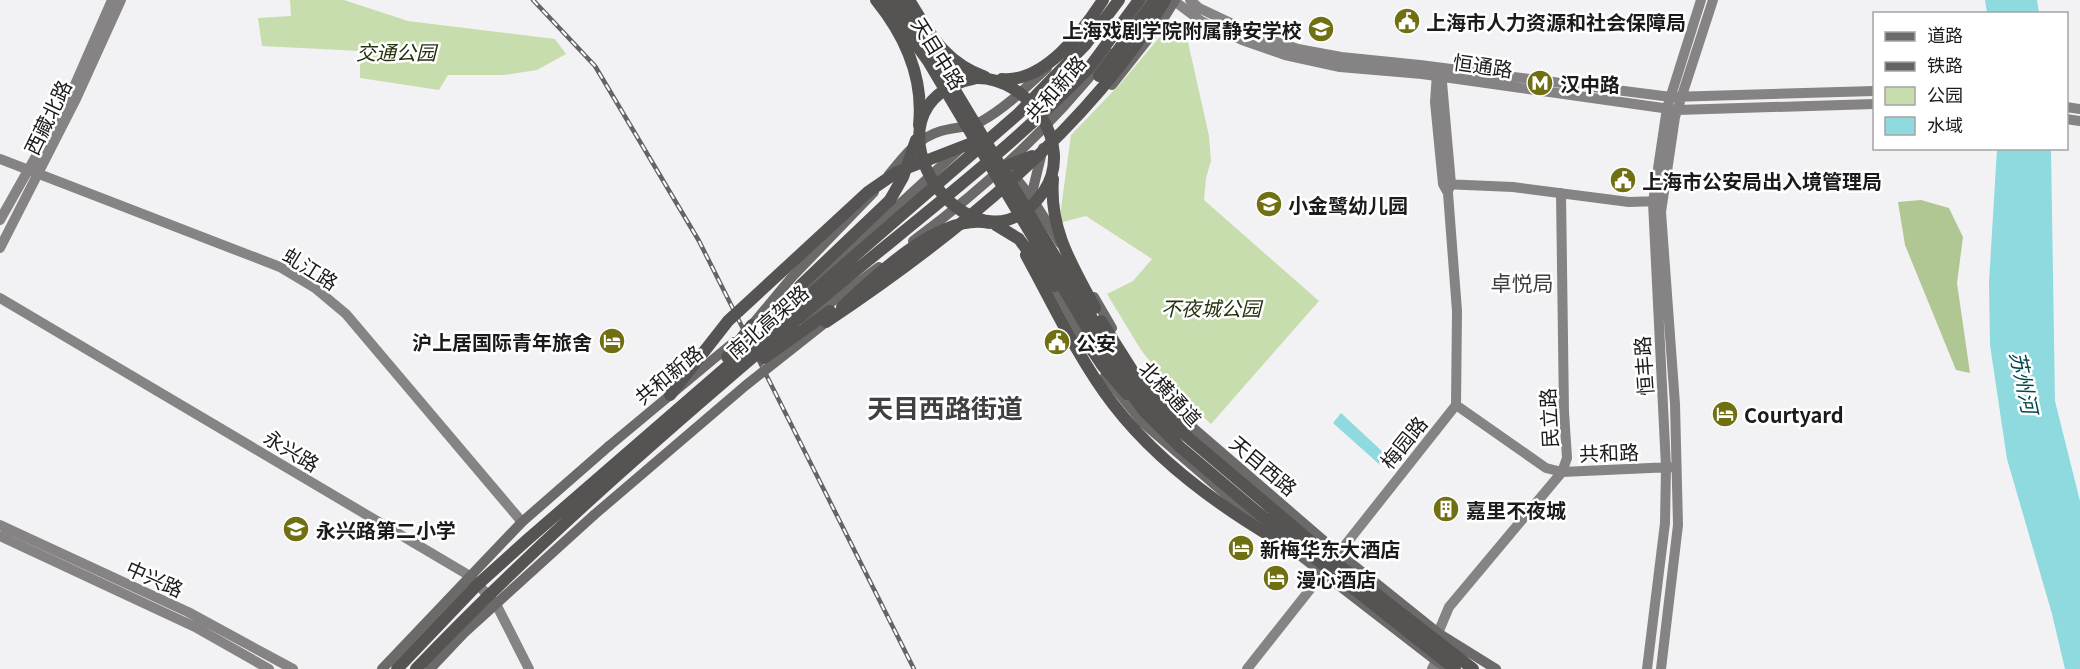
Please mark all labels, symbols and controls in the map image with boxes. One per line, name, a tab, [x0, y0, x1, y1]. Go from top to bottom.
public building icon: 上海市人力资源和社会保障局	[1392, 6, 1422, 36]
place label: 上海市人力资源和社会保障局	[1426, 7, 1686, 36]
street label: 天目中路	[906, 11, 972, 95]
legend	[1873, 12, 2068, 150]
school or university icon: 上海戏剧学院附属静安学校	[1306, 14, 1336, 44]
place label: 上海戏剧学院附属静安学校	[1062, 15, 1302, 44]
text: 道路	[1927, 21, 1963, 47]
park label: 交通公园	[356, 37, 439, 66]
street label: 恒通路	[1451, 46, 1515, 84]
street label: 共和新路	[1018, 48, 1092, 128]
text: 铁路	[1927, 51, 1963, 77]
metro station icon: 汉中路	[1525, 68, 1555, 98]
place label: 汉中路	[1560, 69, 1620, 98]
street label: 西藏北路	[16, 75, 78, 159]
text: 公园	[1927, 81, 1963, 107]
text: 水域	[1927, 111, 1963, 137]
public building icon: 上海市公安局出入境管理局	[1608, 165, 1638, 195]
place label: 上海市公安局出入境管理局	[1642, 166, 1882, 195]
school or university icon: 小金鹭幼儿园	[1254, 189, 1284, 219]
place label: 小金鹭幼儿园	[1288, 190, 1408, 219]
street label: 虬江路	[278, 240, 344, 296]
district label: 卓悦局	[1491, 267, 1554, 297]
street label: 南北高架路	[720, 277, 814, 365]
park label: 不夜城公园	[1161, 293, 1264, 322]
hotel icon: 沪上居国际青年旅舍	[597, 326, 627, 356]
place label: 沪上居国际青年旅舍	[412, 327, 592, 356]
public building icon: 公安	[1042, 327, 1072, 357]
place label: 公安	[1076, 328, 1116, 357]
street label: 恒丰路	[1626, 335, 1660, 397]
street label: 共和新路	[628, 338, 708, 410]
water label: 苏州河	[2004, 348, 2047, 420]
street label: 北横通道	[1133, 354, 1209, 432]
street label: 民立路	[1532, 387, 1564, 449]
district label: 天目西路街道	[867, 388, 1023, 425]
hotel icon: Courtyard	[1710, 399, 1740, 429]
place label: Courtyard	[1744, 400, 1844, 429]
street label: 梅园路	[1373, 410, 1433, 474]
street label: 永兴路	[259, 422, 325, 478]
street label: 天目西路	[1224, 428, 1304, 502]
street label: 共和路	[1579, 436, 1639, 468]
building icon: 嘉里不夜城	[1431, 494, 1461, 524]
place label: 嘉里不夜城	[1466, 495, 1566, 524]
school or university icon: 永兴路第二小学	[281, 514, 311, 544]
place label: 永兴路第二小学	[316, 515, 456, 544]
hotel icon: 新梅华东大酒店	[1226, 533, 1256, 563]
place label: 新梅华东大酒店	[1260, 534, 1400, 563]
street label: 中兴路	[122, 553, 188, 603]
hotel icon: 漫心酒店	[1261, 563, 1291, 593]
place label: 漫心酒店	[1296, 564, 1376, 593]

